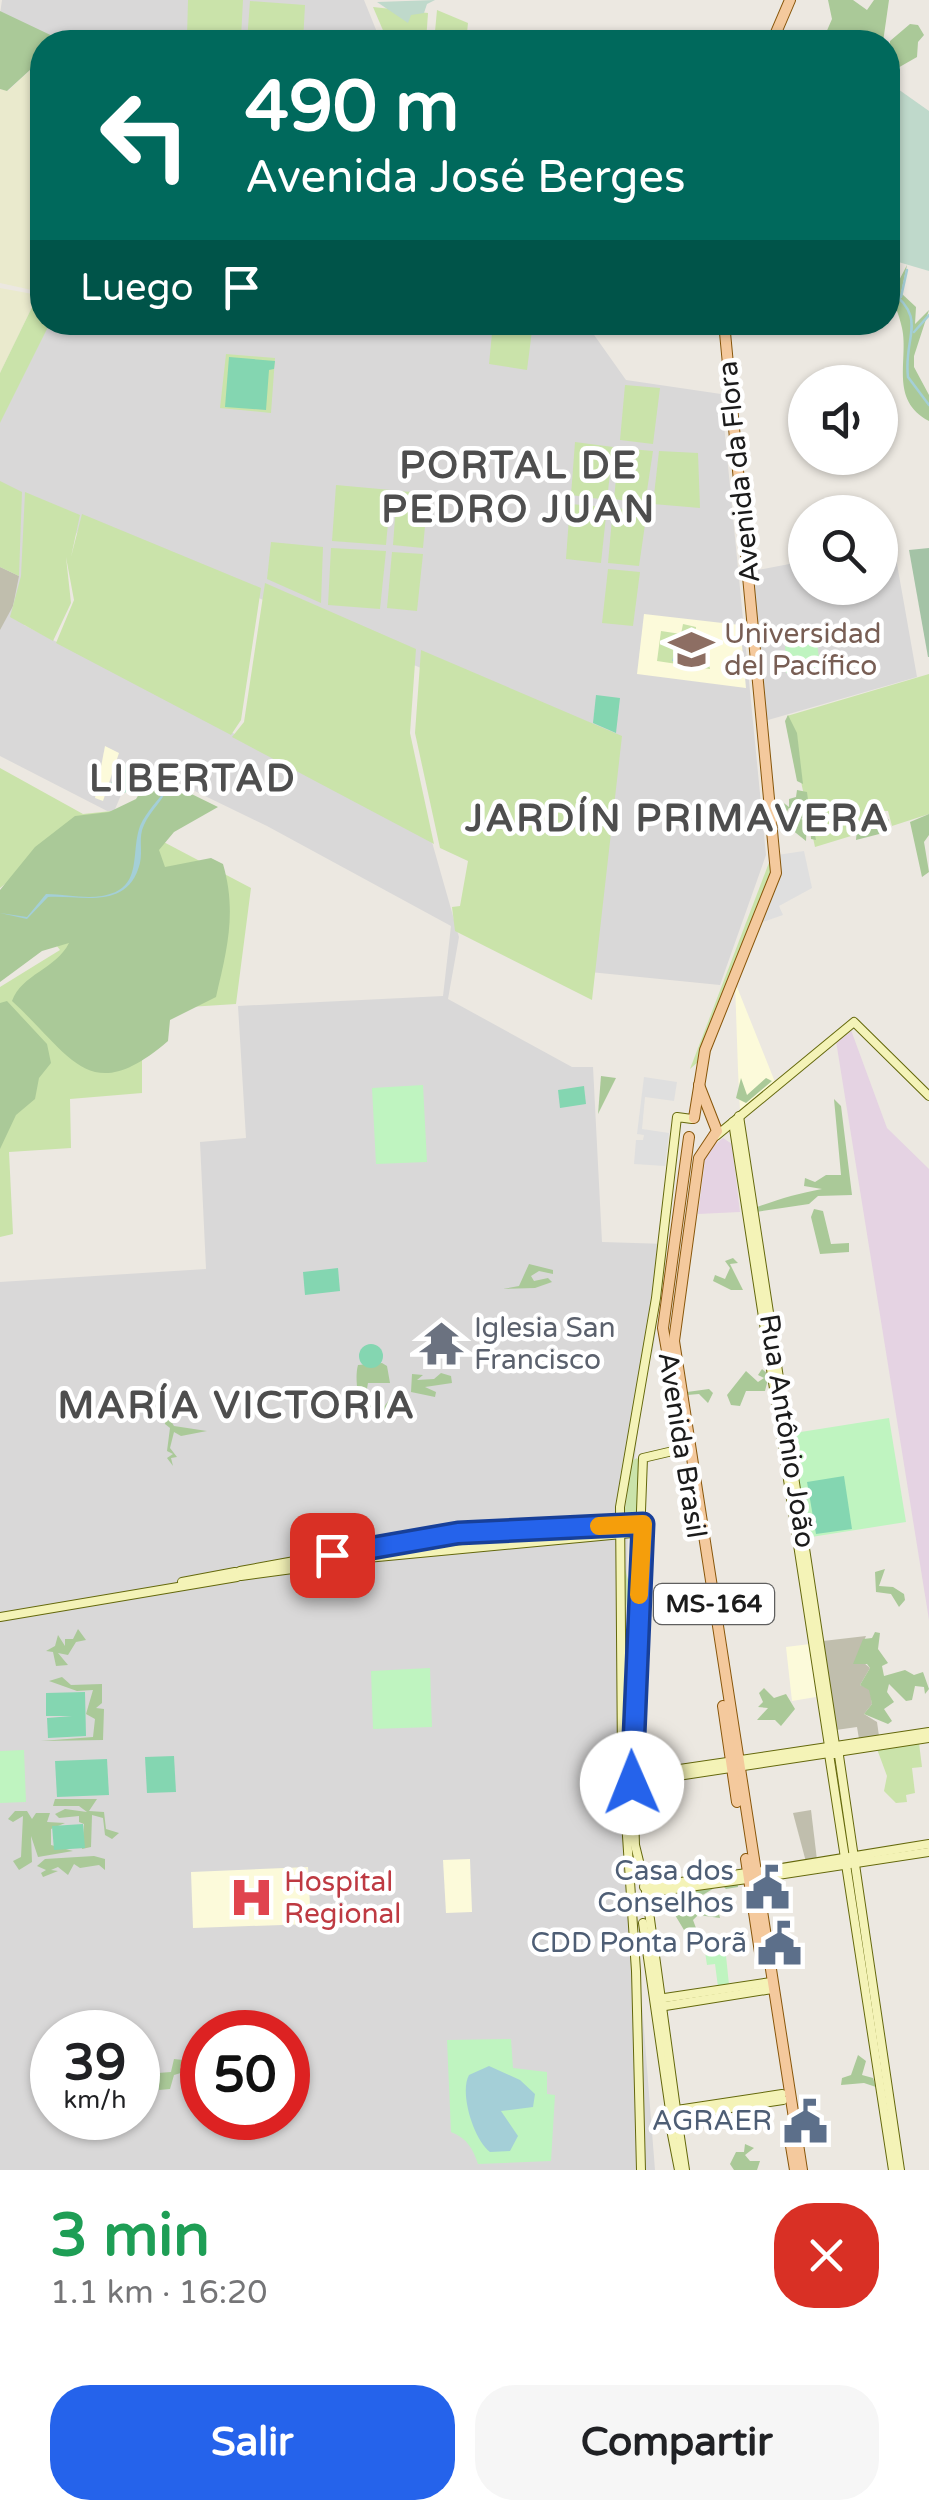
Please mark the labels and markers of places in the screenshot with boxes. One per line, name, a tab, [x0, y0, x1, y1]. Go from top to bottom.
place label: Universidad del Pacífico	[724, 617, 881, 683]
school or university icon: Universidad del Pacífico	[667, 626, 715, 674]
place label: Iglesia San Francisco	[474, 1311, 616, 1377]
temple icon: Iglesia San Francisco	[417, 1320, 465, 1368]
pin	[290, 1513, 375, 1598]
place label: Casa dos Conselhos	[597, 1854, 734, 1920]
public building icon: Casa dos Conselhos	[743, 1863, 791, 1911]
place label: Hospital Regional	[284, 1865, 401, 1931]
hospital icon: Hospital Regional	[227, 1874, 275, 1922]
public building icon: CDD Ponta Porã	[756, 1919, 804, 1967]
place label: CDD Ponta Porã	[530, 1926, 747, 1960]
public building icon: AGRAER	[781, 2097, 829, 2145]
place label: AGRAER	[652, 2104, 772, 2138]

